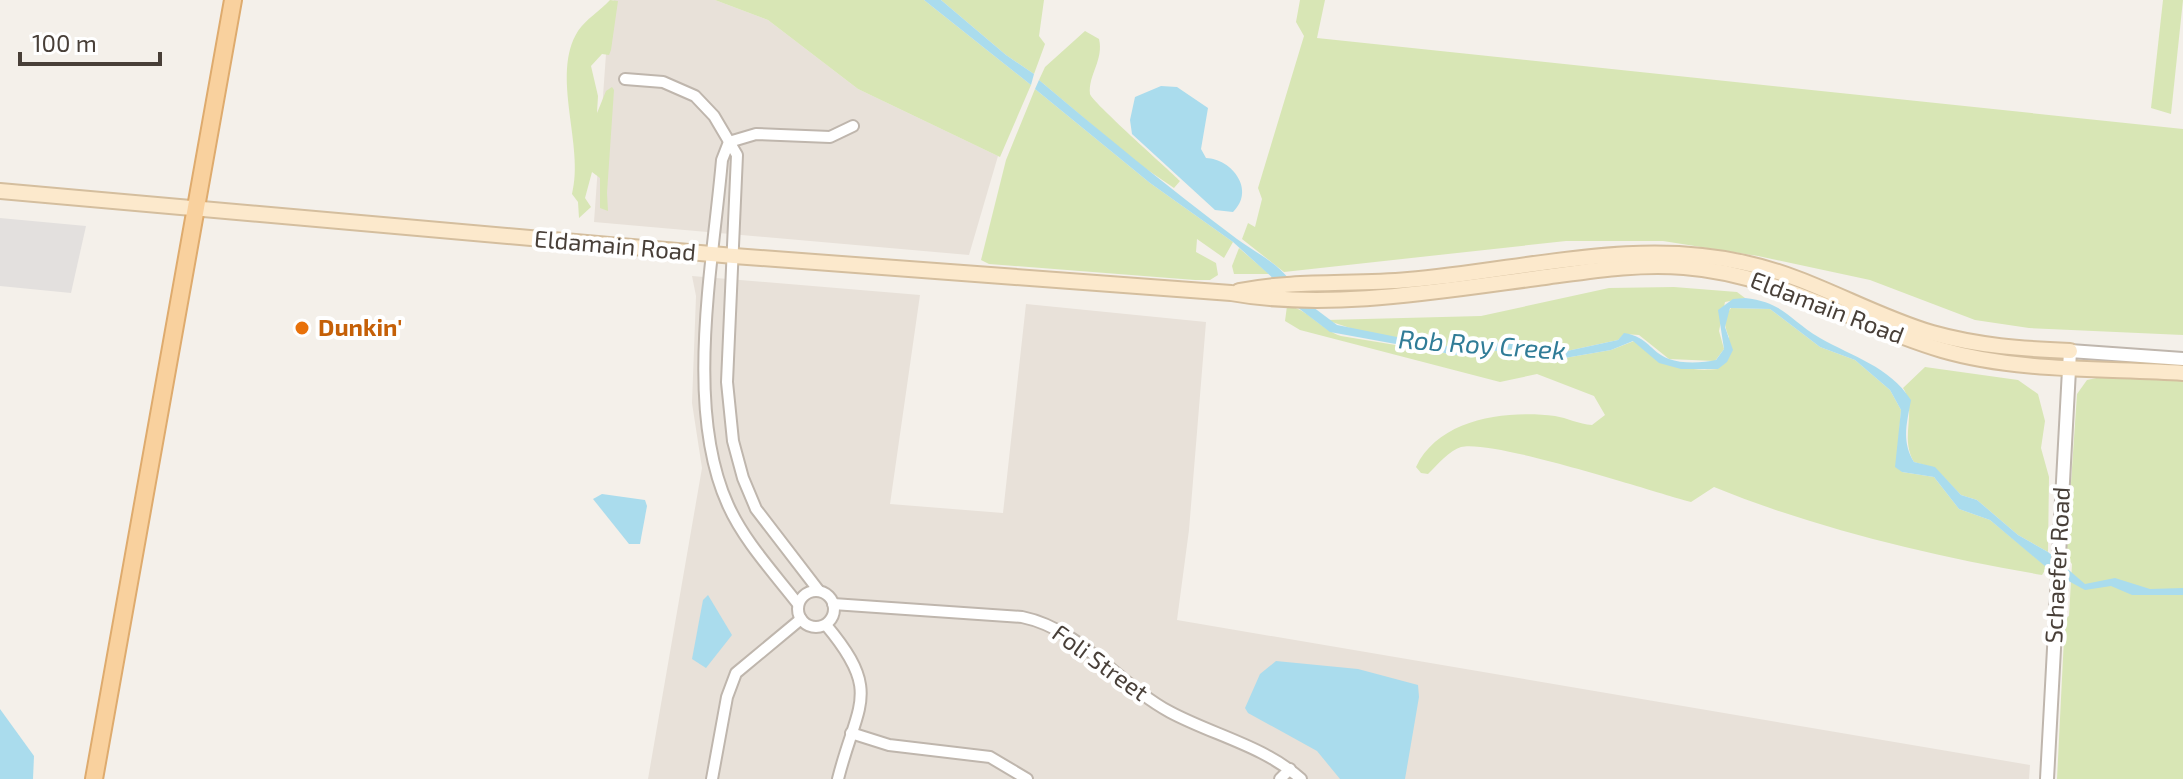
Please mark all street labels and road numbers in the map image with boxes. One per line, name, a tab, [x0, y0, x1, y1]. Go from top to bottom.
street label: Eldamain Road	[533, 223, 697, 266]
street label: Eldamain Road	[1747, 264, 1908, 349]
street label: Schaefer Road	[2038, 486, 2075, 644]
street label: Foli Street	[1047, 617, 1154, 706]

